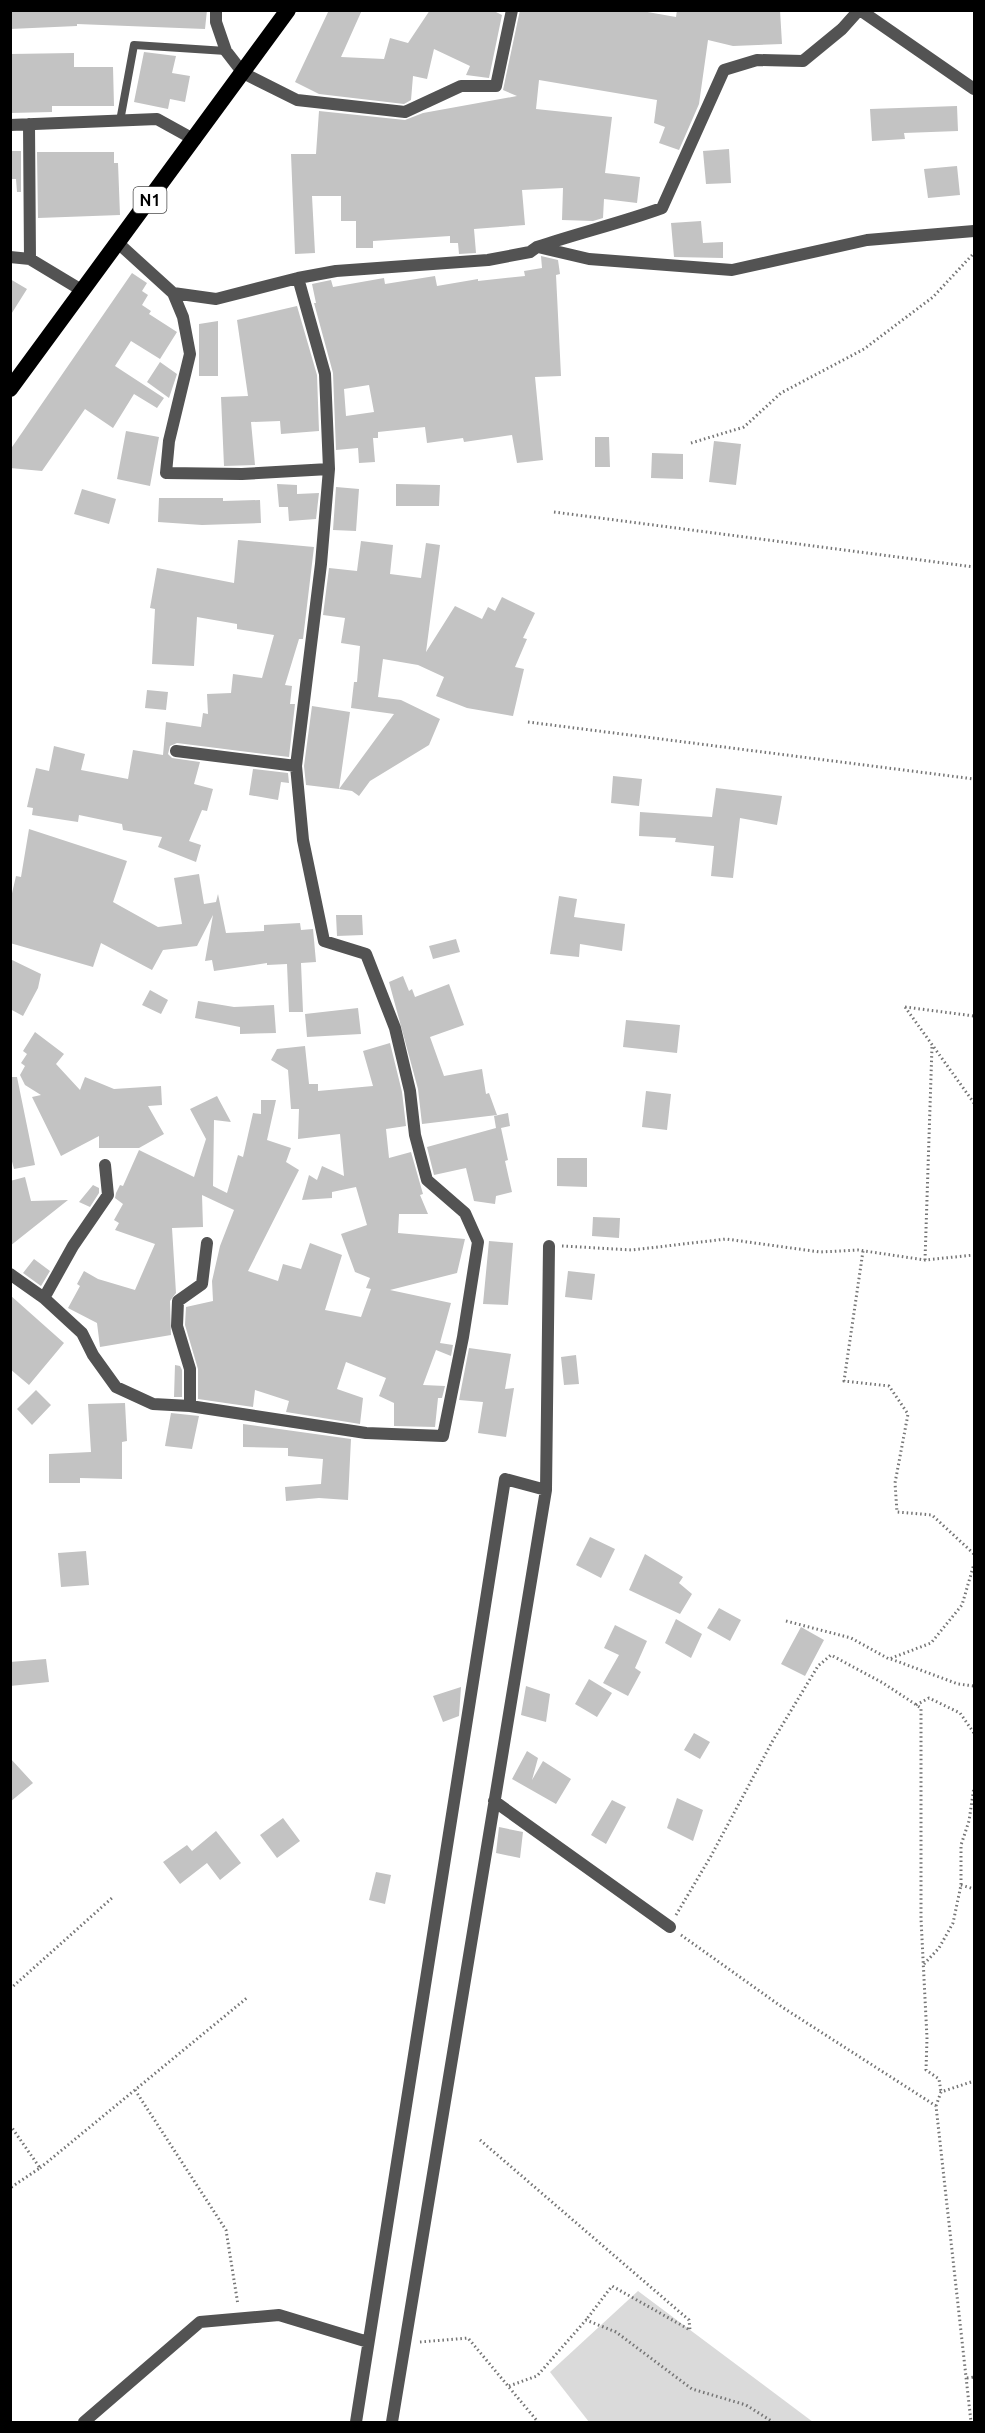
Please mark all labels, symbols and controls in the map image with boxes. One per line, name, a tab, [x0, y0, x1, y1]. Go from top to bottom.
road number: N1	[134, 187, 166, 213]

